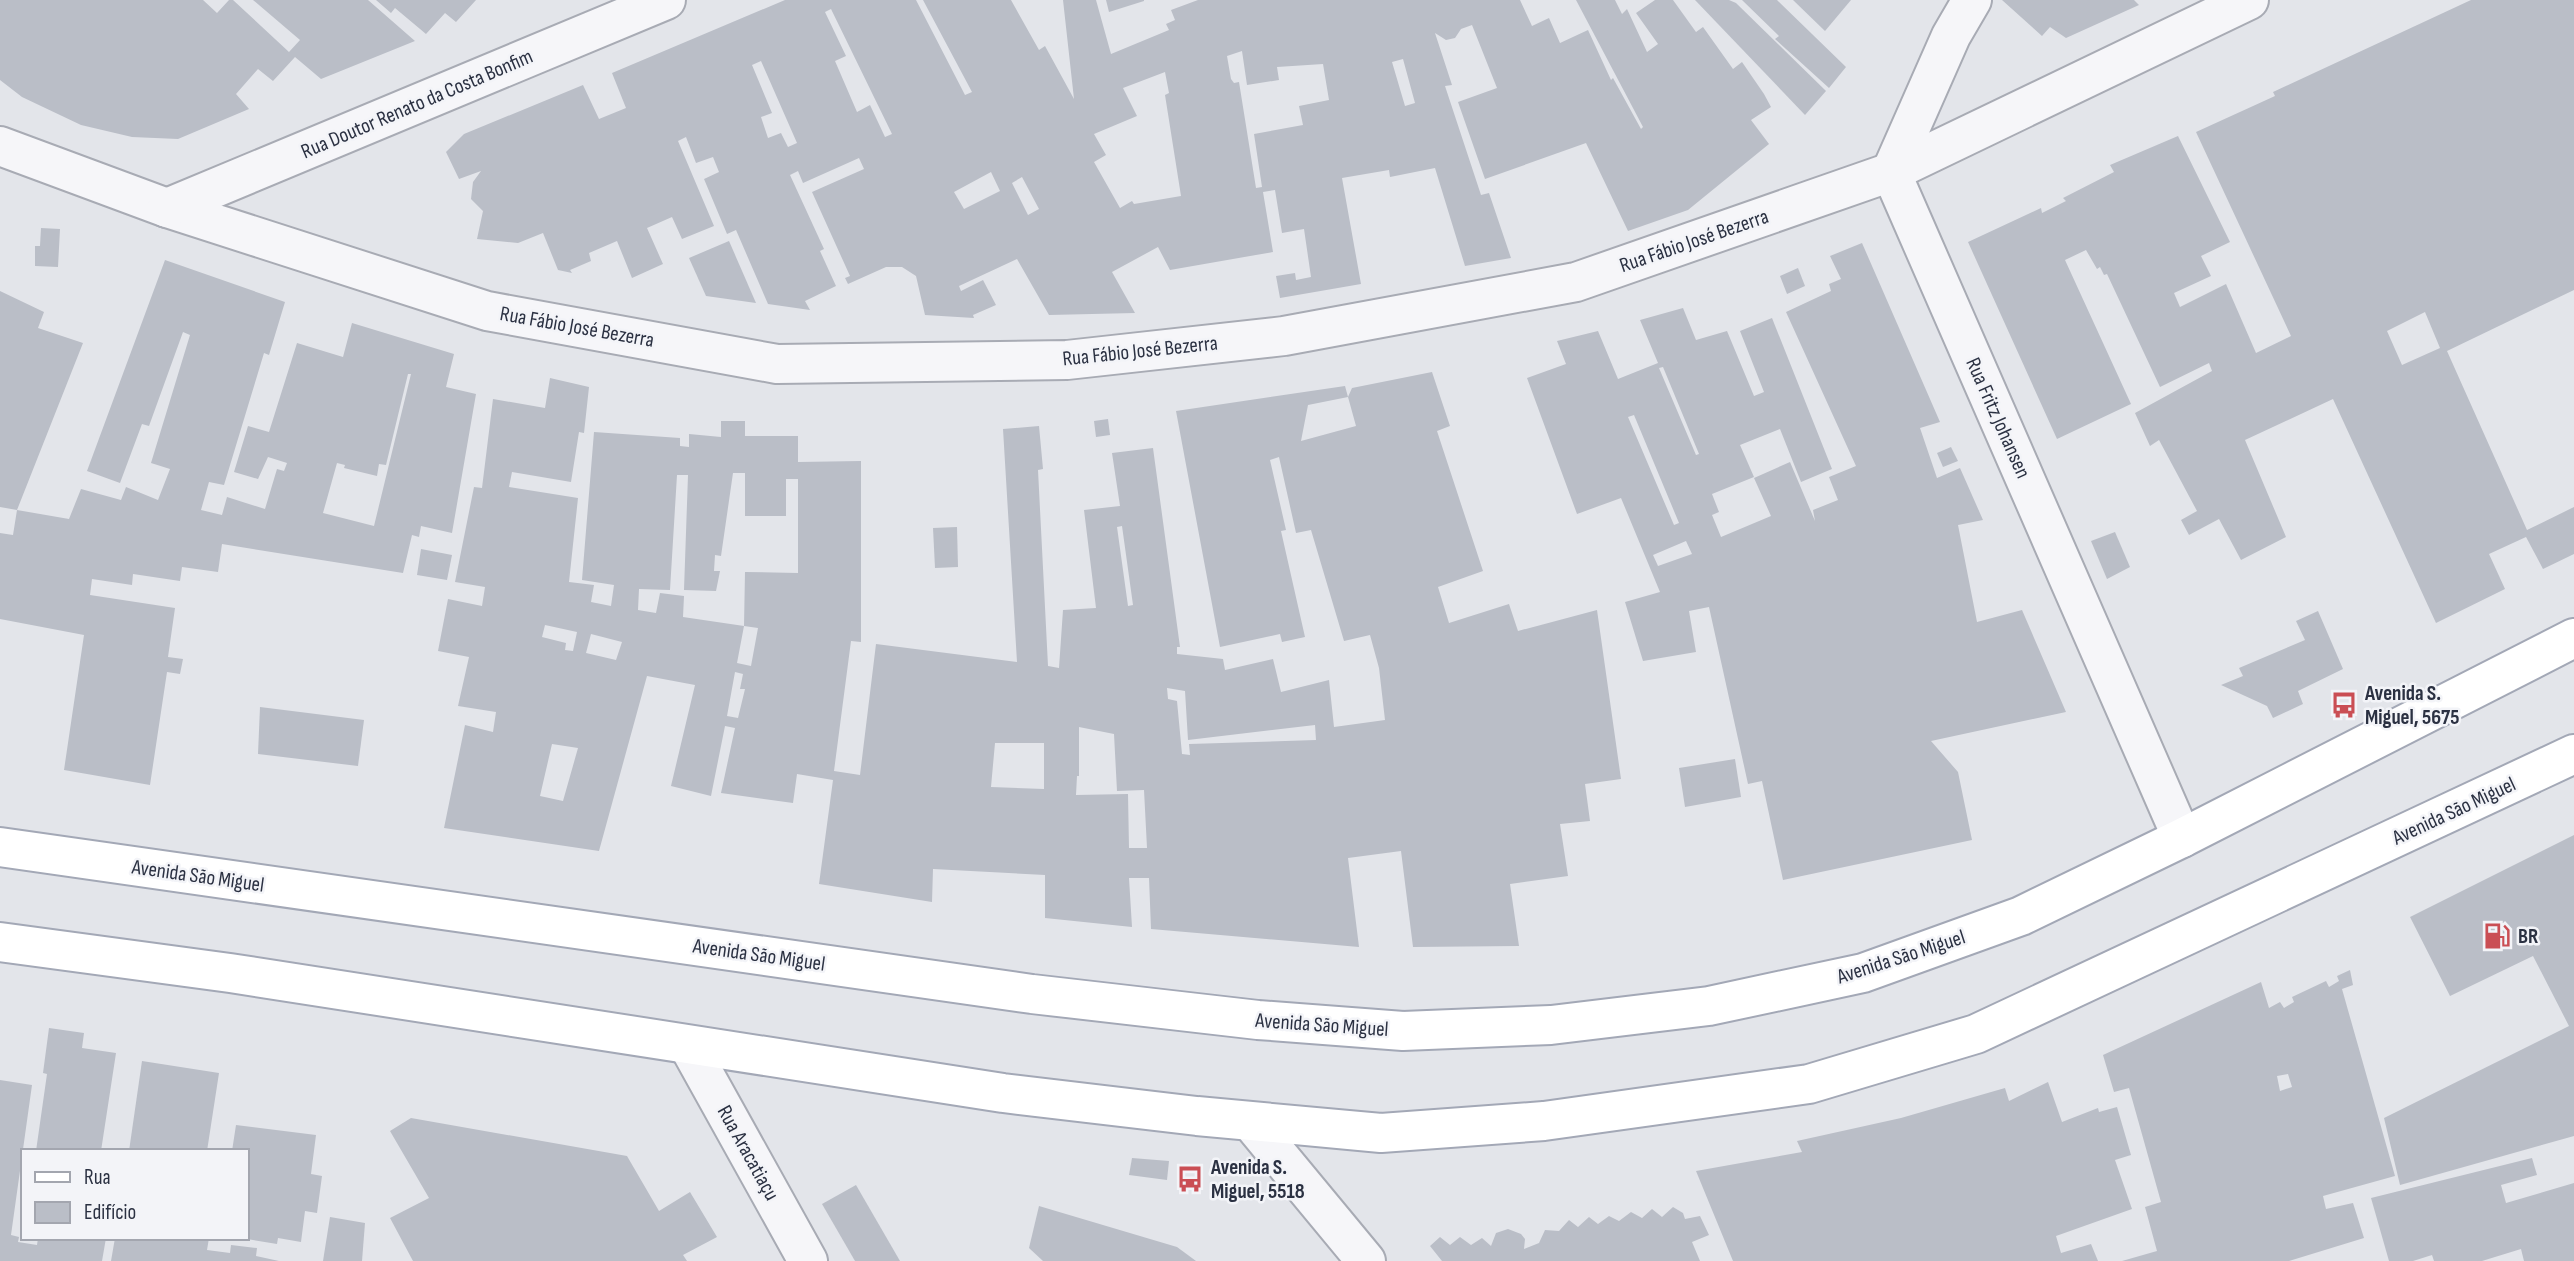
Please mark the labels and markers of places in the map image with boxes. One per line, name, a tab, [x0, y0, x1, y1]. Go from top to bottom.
place label: Avenida S. Miguel, 5675	[2364, 681, 2460, 730]
bus stop icon: Avenida S. Miguel, 5675	[2329, 690, 2359, 720]
fuel station icon: BR	[2482, 921, 2512, 951]
place label: BR	[2518, 924, 2538, 949]
place label: Avenida S. Miguel, 5518	[1210, 1155, 1305, 1204]
bus stop icon: Avenida S. Miguel, 5518	[1175, 1164, 1205, 1194]

